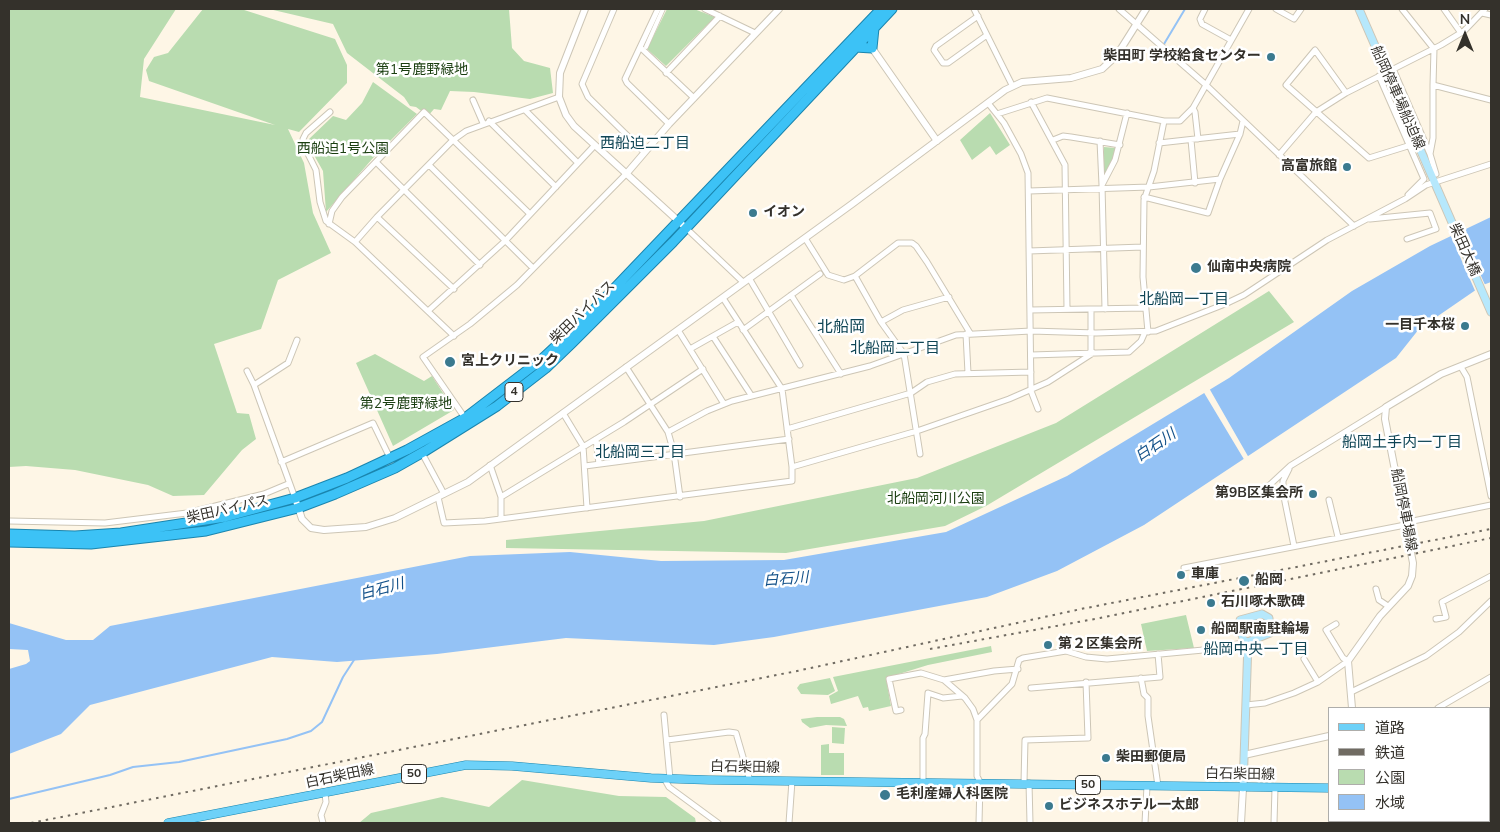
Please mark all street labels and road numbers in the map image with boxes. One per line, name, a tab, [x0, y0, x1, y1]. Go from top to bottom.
street label: 船岡停車場船迫線	[1367, 43, 1427, 153]
street label: 柴田大橋	[1445, 221, 1483, 279]
street label: 柴田バイパス	[547, 278, 619, 348]
road number: 4	[505, 382, 523, 402]
street label: 船岡停車場線	[1387, 467, 1419, 553]
street label: 柴田バイパス	[185, 492, 271, 528]
street label: 白石柴田線	[710, 759, 780, 777]
street label: 白石柴田線	[304, 762, 376, 792]
road number: 50	[402, 764, 426, 784]
street label: 白石柴田線	[1205, 766, 1275, 784]
road number: 50	[1076, 776, 1100, 794]

